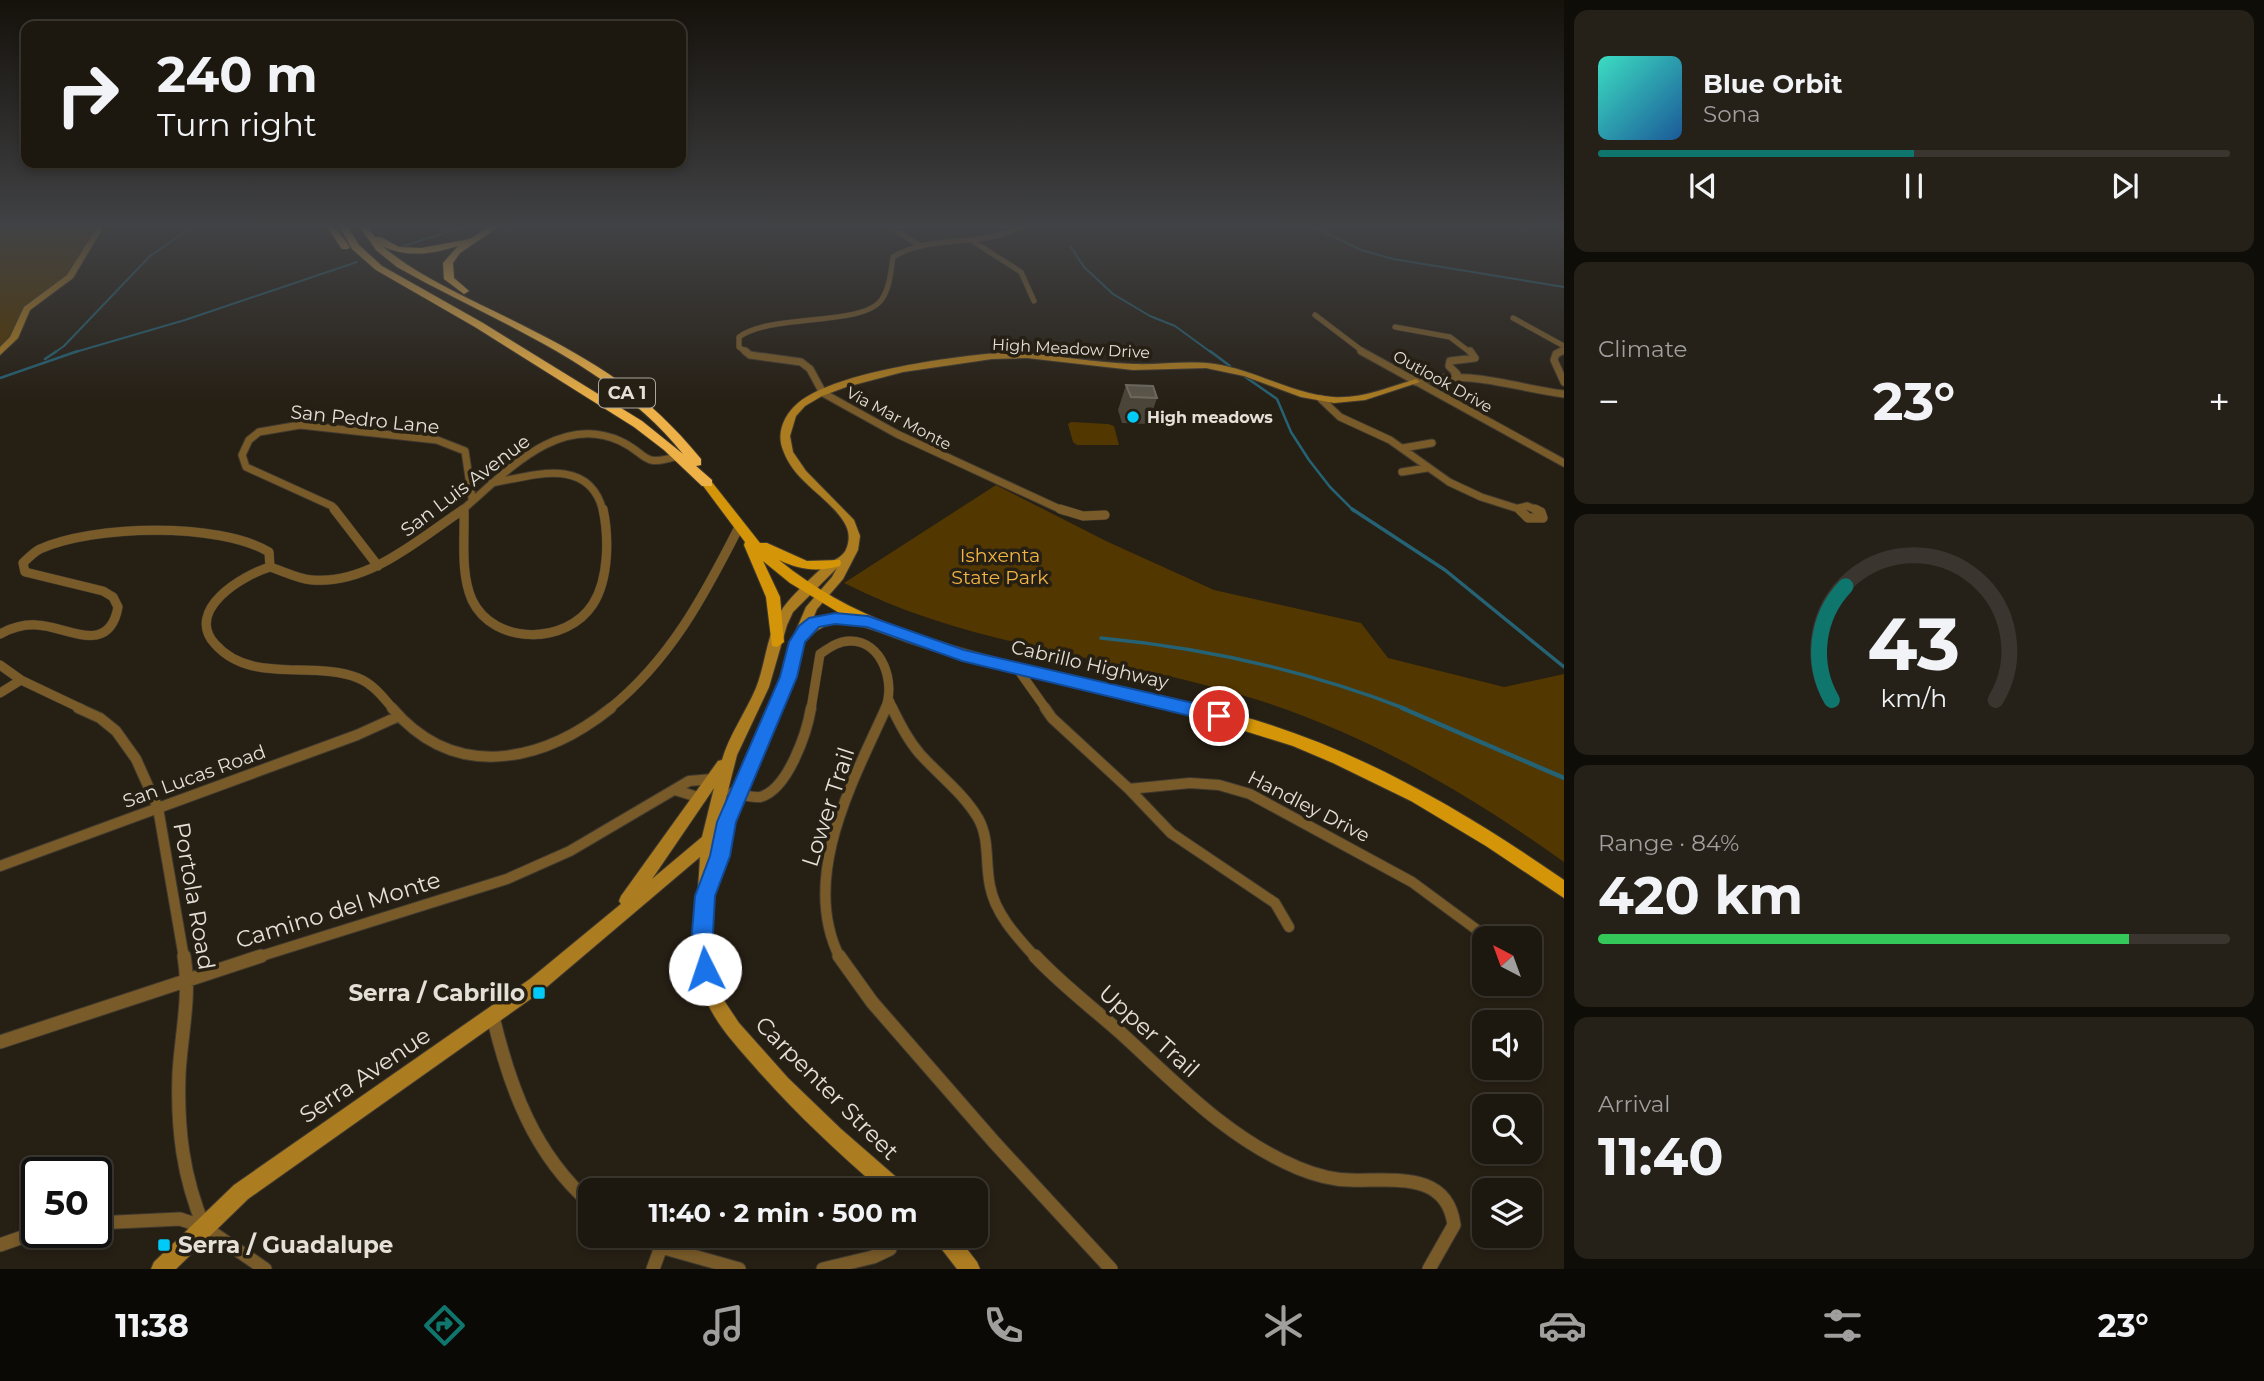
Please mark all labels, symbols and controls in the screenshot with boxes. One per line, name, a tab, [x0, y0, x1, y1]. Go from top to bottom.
text: 240 m	[157, 45, 318, 104]
icon: right	[42, 49, 133, 140]
text: Blue Orbit	[1703, 68, 1842, 100]
text: Sona	[1703, 100, 1761, 128]
text: Turn right	[157, 105, 317, 144]
icon: previous	[1684, 167, 1722, 205]
icon: pause	[1895, 167, 1933, 205]
icon: next	[2106, 167, 2144, 205]
street label: High Meadow Drive	[991, 335, 1150, 362]
text: Climate	[1598, 335, 1687, 363]
street label: Outlook Drive	[1390, 346, 1496, 417]
text: 23°	[1873, 370, 1955, 433]
text: −	[1598, 378, 1620, 425]
text: +	[2208, 378, 2230, 425]
road number: CA 1	[599, 379, 655, 408]
street label: Via Mar Monte	[843, 383, 954, 454]
street label: San Pedro Lane	[289, 400, 440, 439]
place label: High meadows	[1147, 408, 1273, 427]
marker: High meadows	[1125, 409, 1141, 425]
street label: San Luis Avenue	[396, 429, 534, 541]
park label: Ishxenta State Park	[951, 544, 1049, 589]
text: 43	[1868, 601, 1960, 689]
street label: Cabrillo Highway	[1009, 635, 1172, 694]
text: km/h	[1881, 683, 1947, 713]
pin	[1189, 686, 1249, 746]
icon: arrive	[1200, 697, 1238, 735]
street label: San Lucas Road	[120, 740, 269, 813]
street label: Lower Trail	[796, 744, 860, 870]
street label: Handley Drive	[1244, 766, 1374, 847]
street label: Portola Road	[167, 820, 221, 972]
text: Range · 84%	[1598, 829, 1739, 857]
text: 420 km	[1598, 864, 1803, 927]
street label: Camino del Monte	[232, 866, 444, 954]
north arrow	[1472, 926, 1542, 996]
map controls	[1472, 926, 1542, 1248]
position arrow	[668, 932, 742, 1006]
place label: Serra / Cabrillo	[348, 979, 525, 1007]
street label: Upper Trail	[1093, 979, 1205, 1083]
marker: Serra / Cabrillo	[531, 985, 547, 1001]
street label: Carpenter Street	[749, 1010, 905, 1166]
button: sound	[1472, 1010, 1542, 1080]
street label: Serra Avenue	[294, 1021, 436, 1129]
text: Arrival	[1598, 1090, 1671, 1118]
button: search	[1472, 1094, 1542, 1164]
text: 11:40	[1598, 1125, 1724, 1188]
speed limit sign: 50	[21, 1157, 112, 1248]
button: layers	[1472, 1178, 1542, 1248]
text: 11:40 · 2 min · 500 m	[648, 1197, 918, 1229]
place label: Serra / Guadalupe	[178, 1231, 393, 1259]
marker: Serra / Guadalupe	[156, 1237, 172, 1253]
icon: directions	[420, 1301, 469, 1350]
icon: music	[699, 1301, 748, 1350]
icon: phone	[979, 1301, 1028, 1350]
icon: climate	[1259, 1301, 1308, 1350]
icon: car	[1538, 1301, 1587, 1350]
icon: filters	[1818, 1301, 1867, 1350]
text: 11:38	[115, 1306, 189, 1345]
text: 23°	[2098, 1306, 2149, 1345]

